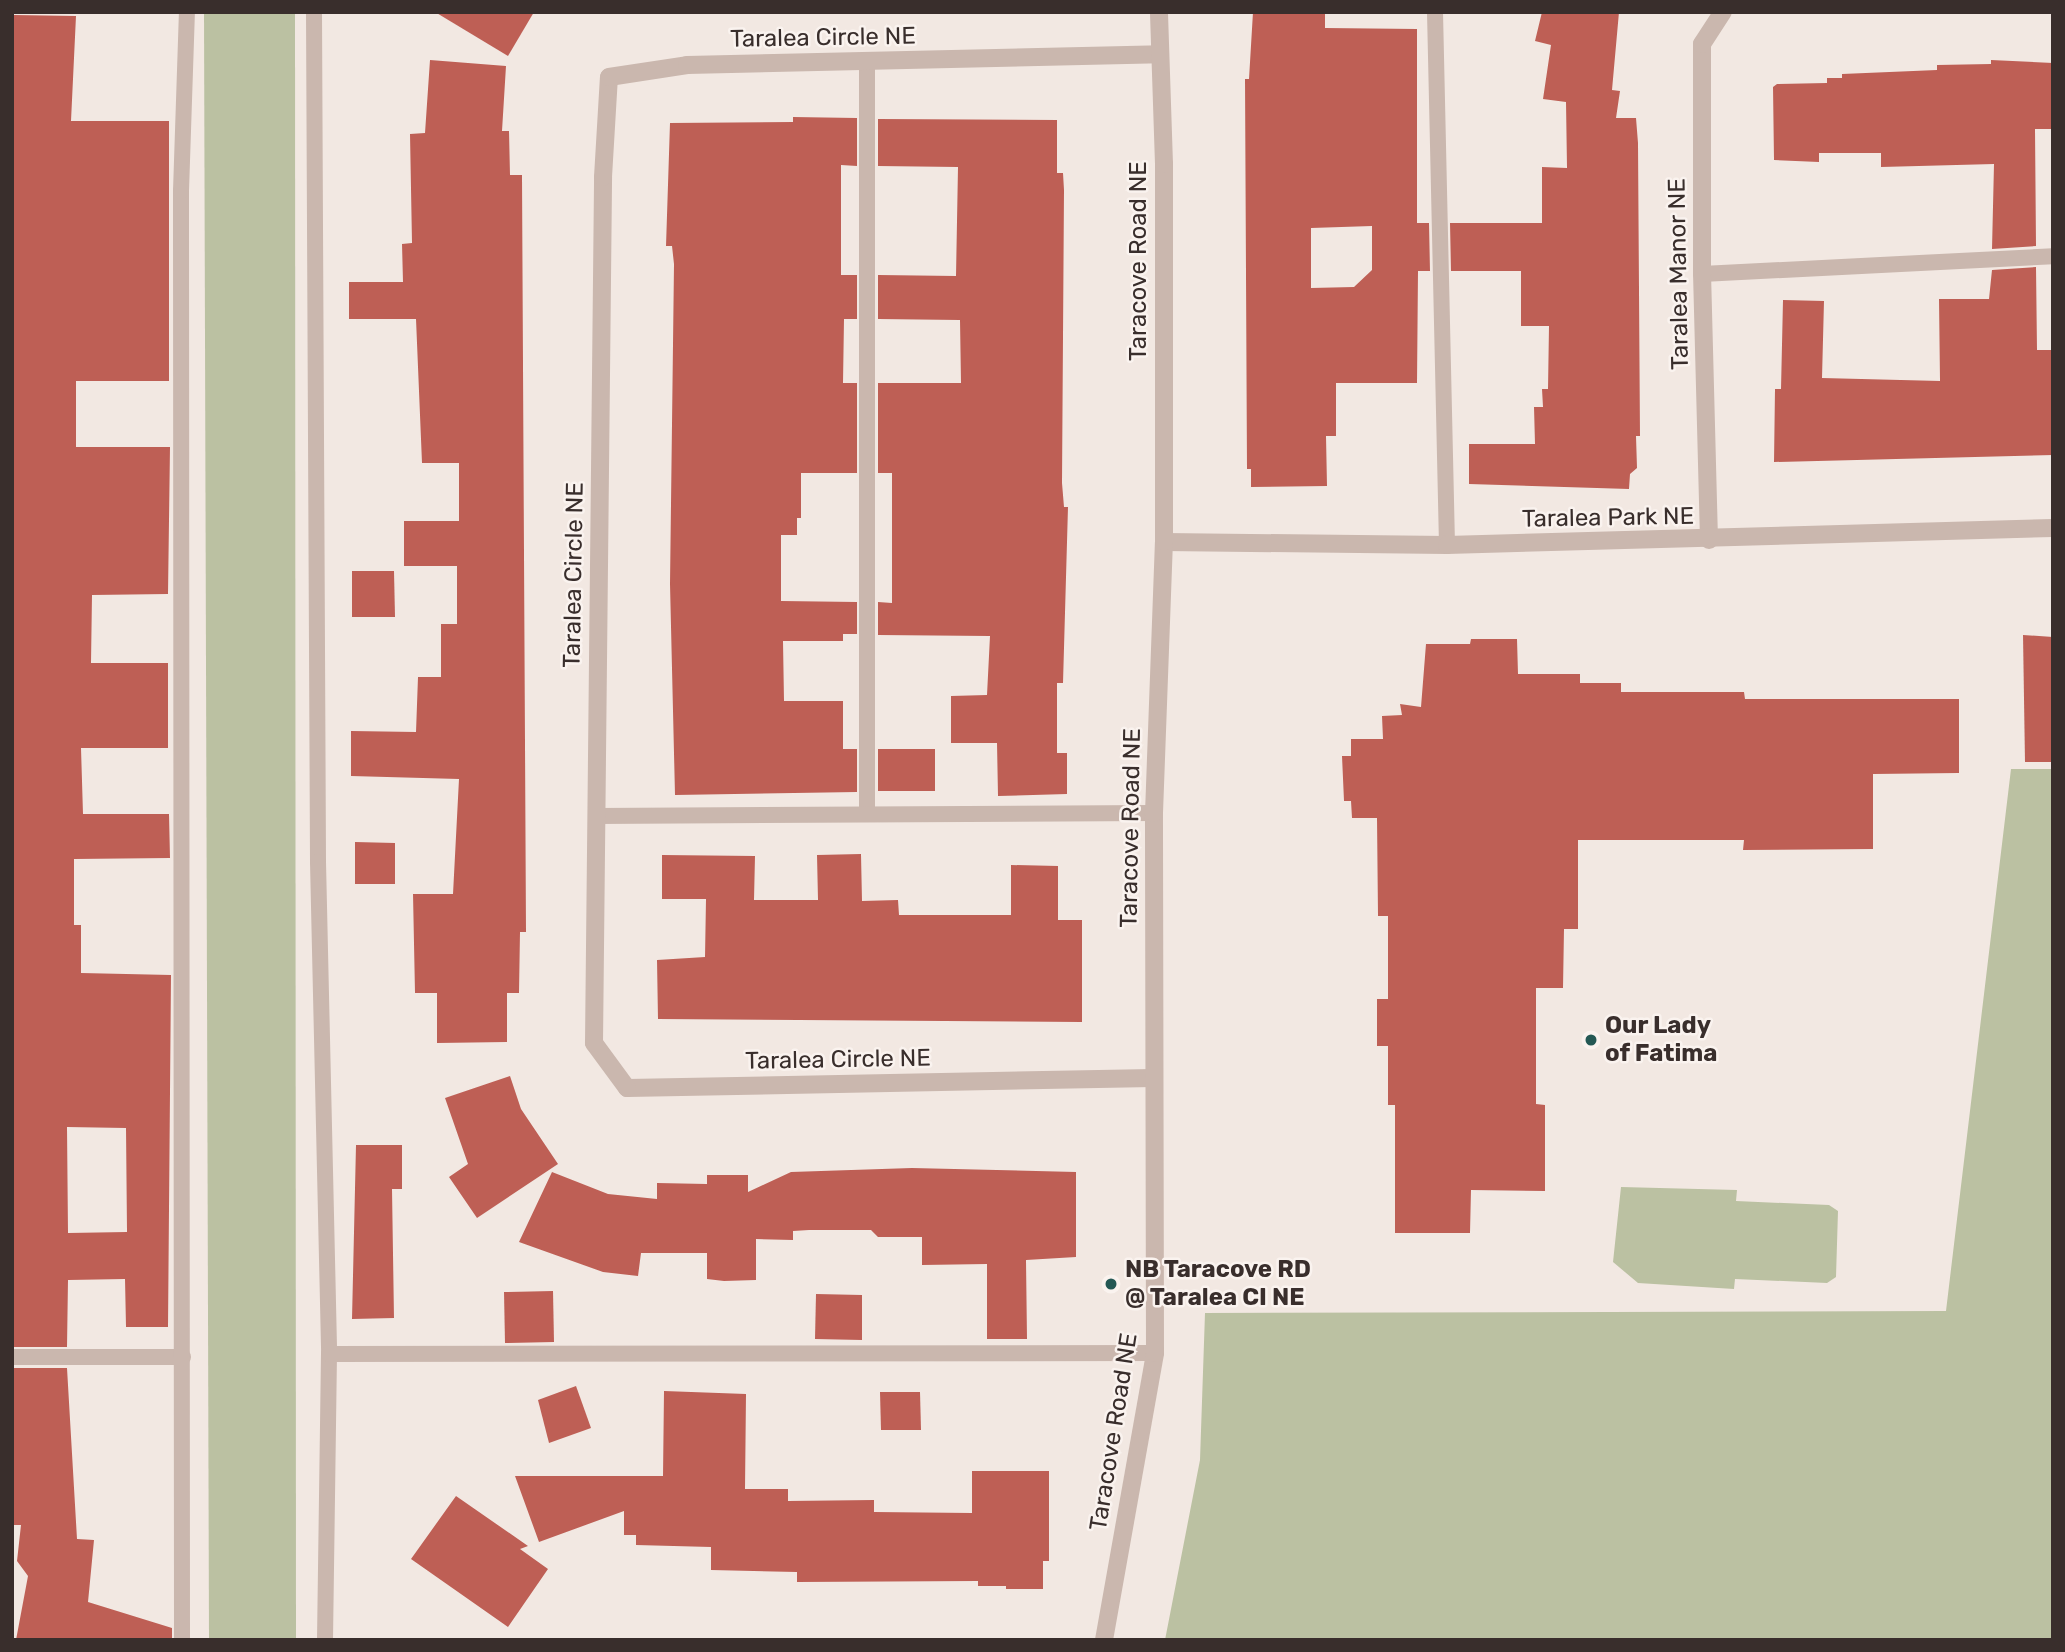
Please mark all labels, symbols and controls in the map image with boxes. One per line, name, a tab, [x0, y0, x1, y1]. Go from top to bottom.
street label: Taralea Circle NE	[730, 22, 916, 54]
street label: Taracove Road NE	[1125, 161, 1153, 361]
street label: Taralea Manor NE	[1663, 178, 1695, 370]
street label: Taralea Circle NE	[558, 482, 590, 668]
street label: Taralea Park NE	[1521, 502, 1695, 534]
street label: Taracove Road NE	[1115, 728, 1147, 928]
place label: Our Lady of Fatima	[1605, 1012, 1718, 1068]
marker: Our Lady of Fatima	[1583, 1032, 1599, 1048]
street label: Taralea Circle NE	[745, 1044, 931, 1076]
place label: NB Taracove RD @ Taralea CI NE	[1125, 1256, 1312, 1312]
marker: NB Taracove RD @ Taralea CI NE	[1103, 1276, 1119, 1292]
street label: Taracove Road NE	[1084, 1331, 1144, 1533]

